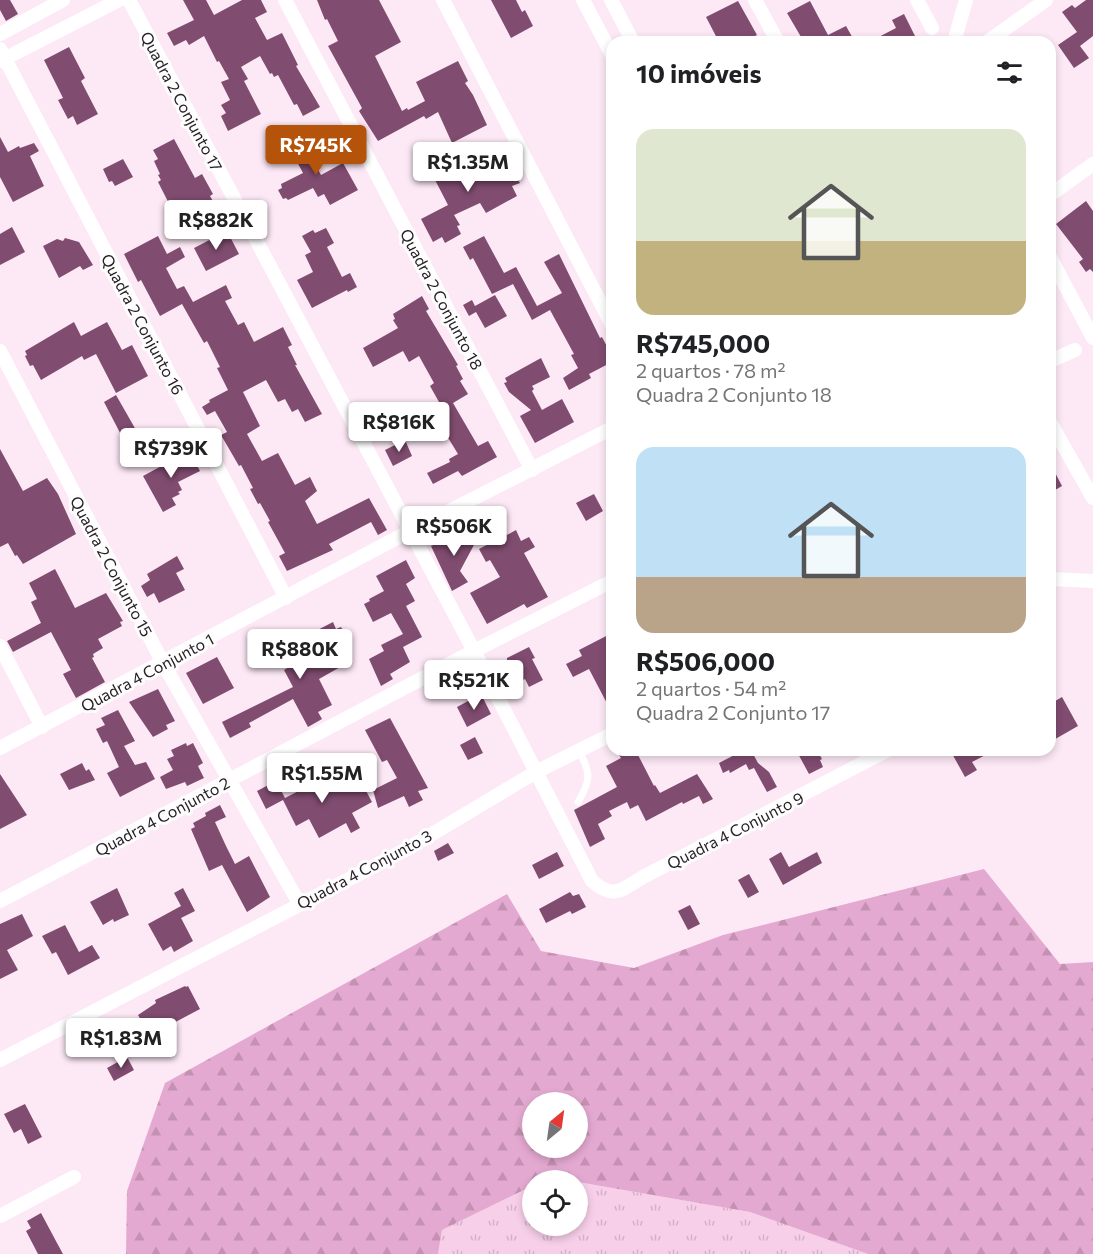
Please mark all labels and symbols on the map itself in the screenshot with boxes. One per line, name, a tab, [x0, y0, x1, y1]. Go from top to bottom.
street label: Quadra 2 Conjunto 17	[137, 28, 227, 174]
pin: R$745K	[267, 125, 365, 176]
pin: R$1.35M	[413, 142, 523, 193]
pin: R$882K	[167, 200, 265, 251]
street label: Quadra 2 Conjunto 18	[397, 225, 487, 373]
street label: Quadra 2 Conjunto 16	[98, 250, 188, 398]
pin: R$816K	[350, 402, 448, 453]
pin: R$739K	[122, 428, 220, 479]
street label: Quadra 2 Conjunto 15	[67, 493, 157, 639]
pin: R$506K	[405, 506, 503, 557]
street label: Quadra 4 Conjunto 1	[77, 629, 217, 715]
pin: R$880K	[251, 629, 349, 680]
pin: R$521K	[425, 660, 523, 711]
pin: R$1.55M	[267, 753, 377, 804]
street label: Quadra 4 Conjunto 2	[91, 772, 233, 860]
street label: Quadra 4 Conjunto 9	[664, 787, 806, 873]
street label: Quadra 4 Conjunto 3	[293, 825, 435, 913]
pin: R$1.83M	[66, 1018, 176, 1069]
north arrow	[522, 1092, 588, 1158]

